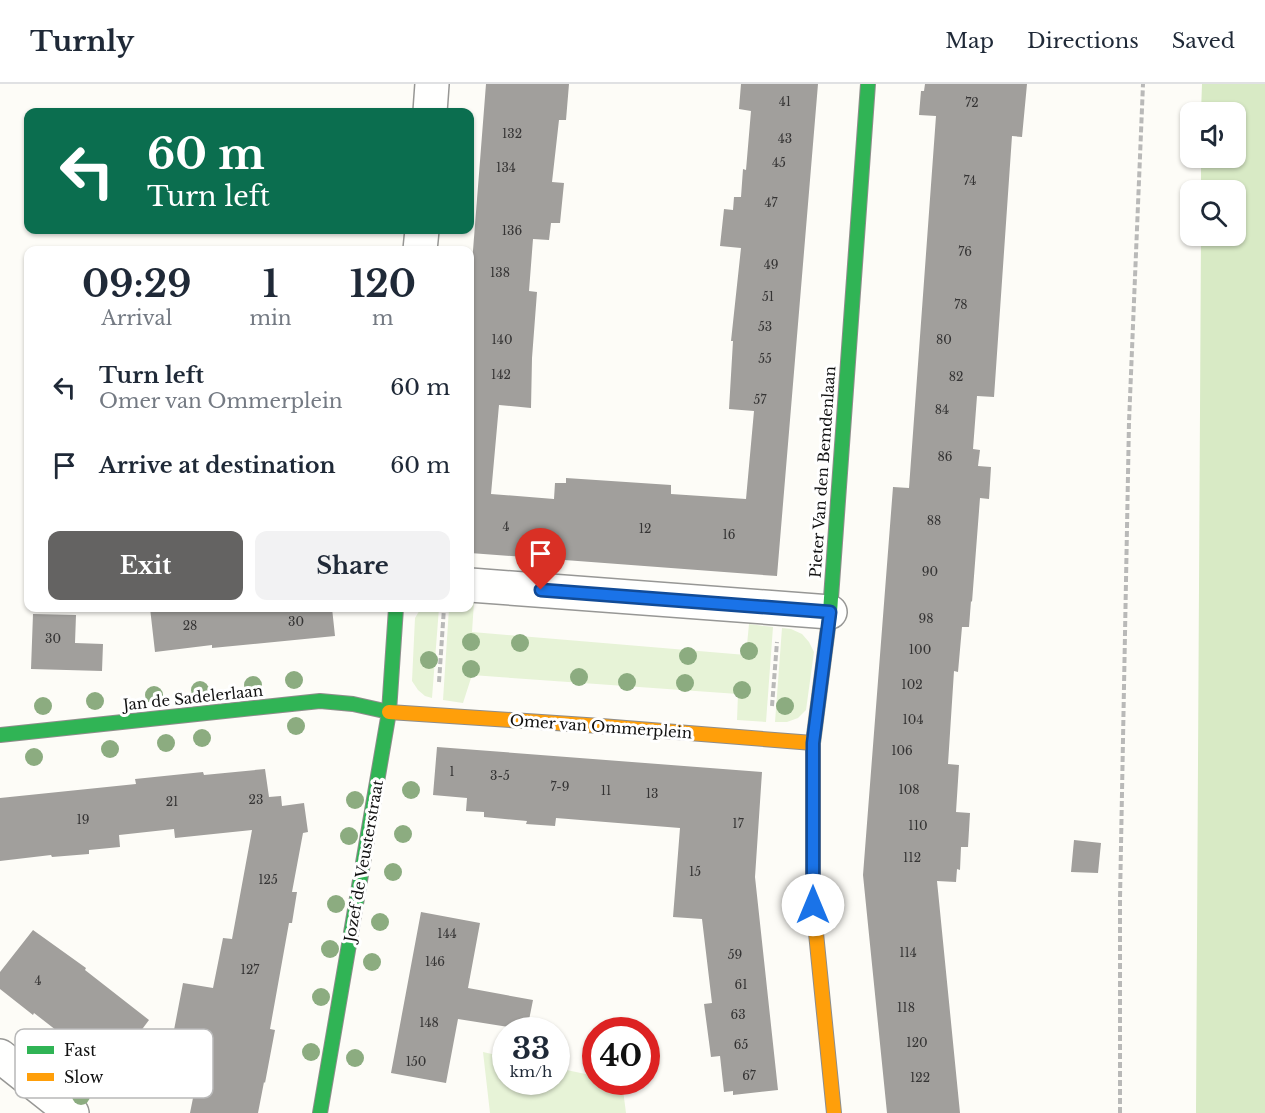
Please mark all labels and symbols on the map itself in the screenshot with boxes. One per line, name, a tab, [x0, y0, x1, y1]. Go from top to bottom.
house number: 41	[779, 94, 791, 109]
house number: 72	[965, 95, 979, 110]
house number: 132	[502, 126, 522, 141]
house number: 43	[778, 131, 792, 146]
house number: 45	[772, 155, 786, 170]
house number: 134	[496, 160, 516, 175]
house number: 74	[964, 173, 976, 188]
house number: 47	[764, 195, 778, 210]
house number: 136	[502, 223, 523, 238]
house number: 76	[958, 244, 972, 259]
house number: 49	[764, 257, 778, 272]
house number: 138	[490, 265, 510, 280]
house number: 51	[762, 289, 774, 304]
house number: 78	[954, 297, 968, 312]
house number: 53	[758, 319, 772, 334]
house number: 140	[492, 332, 512, 347]
house number: 80	[936, 332, 952, 347]
house number: 55	[758, 351, 772, 366]
street label: Pieter Van den Bemdenlaan	[806, 365, 839, 579]
house number: 142	[491, 367, 511, 382]
house number: 82	[949, 369, 963, 384]
house number: 57	[754, 392, 767, 407]
house number: 84	[935, 402, 949, 417]
house number: 86	[938, 449, 953, 464]
house number: 88	[927, 513, 941, 528]
house number: 4	[502, 519, 510, 534]
house number: 12	[639, 521, 651, 536]
house number: 16	[722, 527, 736, 542]
pin	[515, 528, 566, 590]
house number: 90	[922, 564, 938, 579]
house number: 98	[919, 611, 934, 626]
house number: 30	[288, 614, 304, 629]
house number: 28	[183, 618, 197, 633]
house number: 30	[45, 631, 61, 646]
house number: 100	[909, 642, 931, 657]
house number: 102	[901, 677, 923, 692]
street label: Jan de Sadelerlaan	[120, 681, 264, 715]
street label: Omer van Ommerplein	[509, 711, 693, 742]
house number: 104	[903, 712, 923, 727]
house number: 106	[891, 743, 913, 758]
house number: 1	[449, 764, 455, 779]
house number: 3-5	[490, 768, 510, 783]
street label: Jozef de Veusterstraat	[340, 778, 387, 945]
house number: 7-9	[550, 779, 570, 794]
house number: 108	[898, 782, 920, 797]
house number: 11	[601, 783, 611, 798]
house number: 13	[646, 786, 658, 801]
house number: 23	[249, 792, 263, 807]
house number: 21	[166, 794, 178, 809]
house number: 19	[76, 812, 90, 827]
house number: 17	[732, 816, 745, 831]
house number: 110	[908, 818, 928, 833]
house number: 112	[903, 850, 921, 865]
house number: 15	[689, 864, 701, 879]
house number: 125	[258, 872, 278, 887]
position arrow	[781, 873, 845, 937]
house number: 144	[437, 926, 457, 941]
house number: 114	[899, 945, 917, 960]
house number: 59	[728, 947, 742, 962]
house number: 146	[425, 954, 445, 969]
house number: 127	[241, 962, 260, 977]
house number: 4	[34, 973, 42, 988]
house number: 61	[734, 977, 748, 992]
house number: 118	[897, 1000, 915, 1015]
house number: 63	[730, 1007, 746, 1022]
house number: 148	[419, 1015, 439, 1030]
speed limit sign: 40	[582, 1017, 660, 1095]
legend	[15, 1029, 213, 1098]
house number: 120	[906, 1035, 928, 1050]
house number: 65	[734, 1037, 748, 1052]
text: Fast	[64, 1040, 96, 1060]
house number: 150	[406, 1054, 426, 1069]
text: Slow	[64, 1067, 104, 1087]
house number: 67	[742, 1068, 757, 1083]
house number: 122	[910, 1070, 930, 1085]

